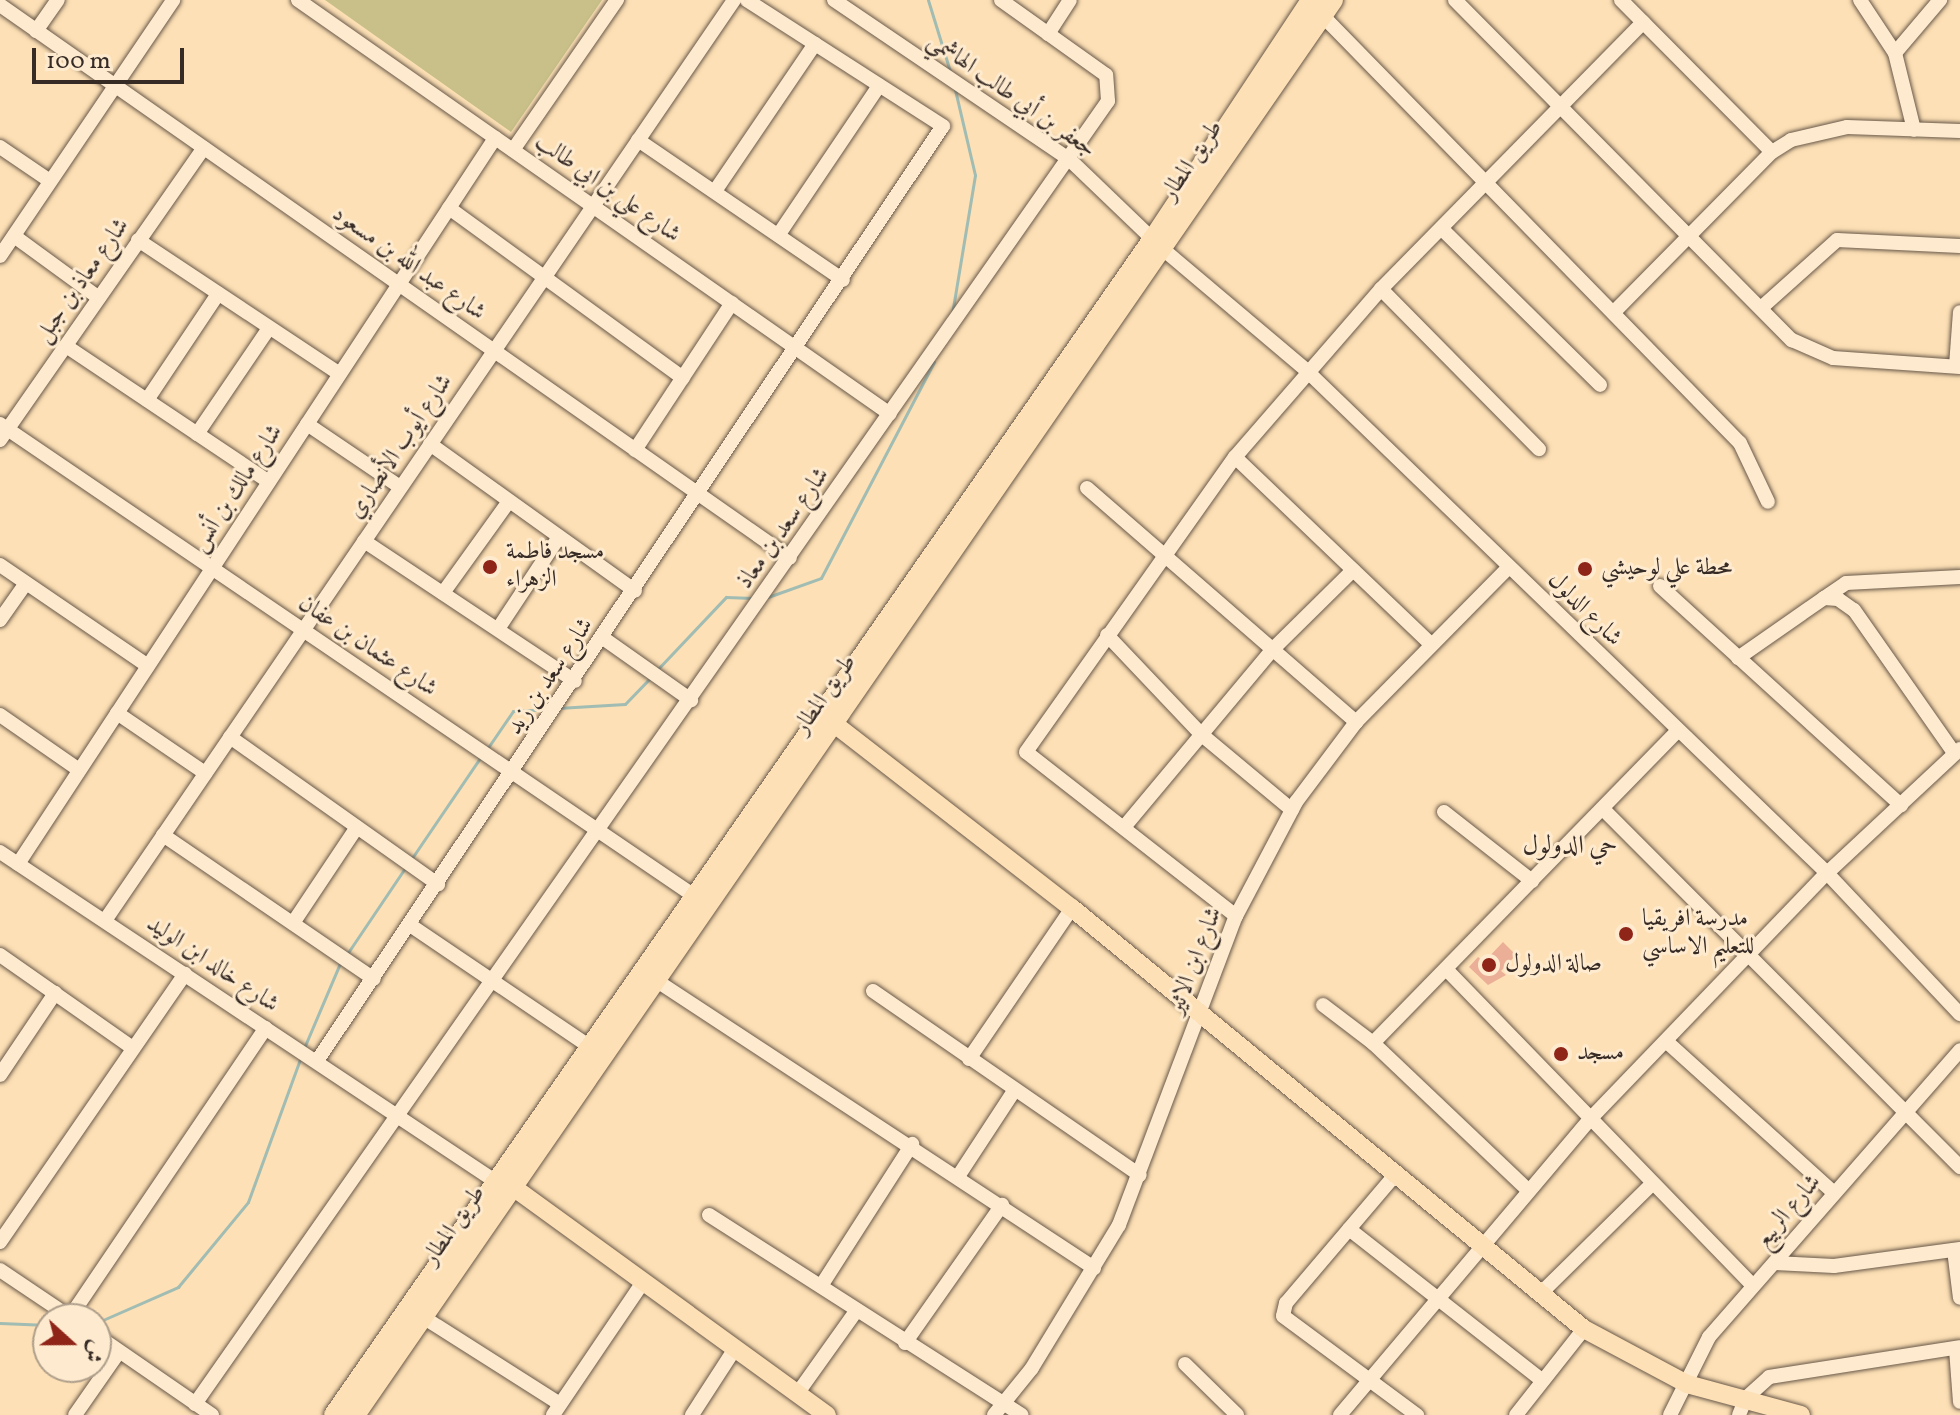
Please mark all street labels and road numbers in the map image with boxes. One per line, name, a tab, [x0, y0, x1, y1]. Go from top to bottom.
street label: جعفر بن أبي طالب الهاشمي	[921, 27, 1101, 165]
street label: طريق المطار	[1156, 115, 1230, 207]
street label: شارع علي بن ابي طالب	[529, 128, 685, 250]
street label: شارع عبد الله بن مسعود	[326, 200, 490, 328]
street label: شارع معاذ بن جبل	[29, 213, 137, 349]
street label: شارع أيوب الأنصاري	[342, 369, 460, 525]
street label: شارع مالك بن أنس	[186, 420, 290, 558]
street label: شارع سعد بن معاذ	[731, 463, 837, 595]
street label: شارع الدلول	[1541, 567, 1627, 653]
street label: شارع عثمان بن عفان	[292, 590, 442, 704]
street label: شارع سعد بن زيد	[501, 613, 601, 741]
street label: طريق المطار	[788, 650, 864, 740]
street label: شارع ابن الاثير	[1162, 903, 1230, 1019]
street label: شارع خالد ابن الوليد	[140, 910, 284, 1020]
street label: شارع الربيع	[1750, 1169, 1828, 1255]
street label: طريق المطار	[417, 1181, 493, 1271]

